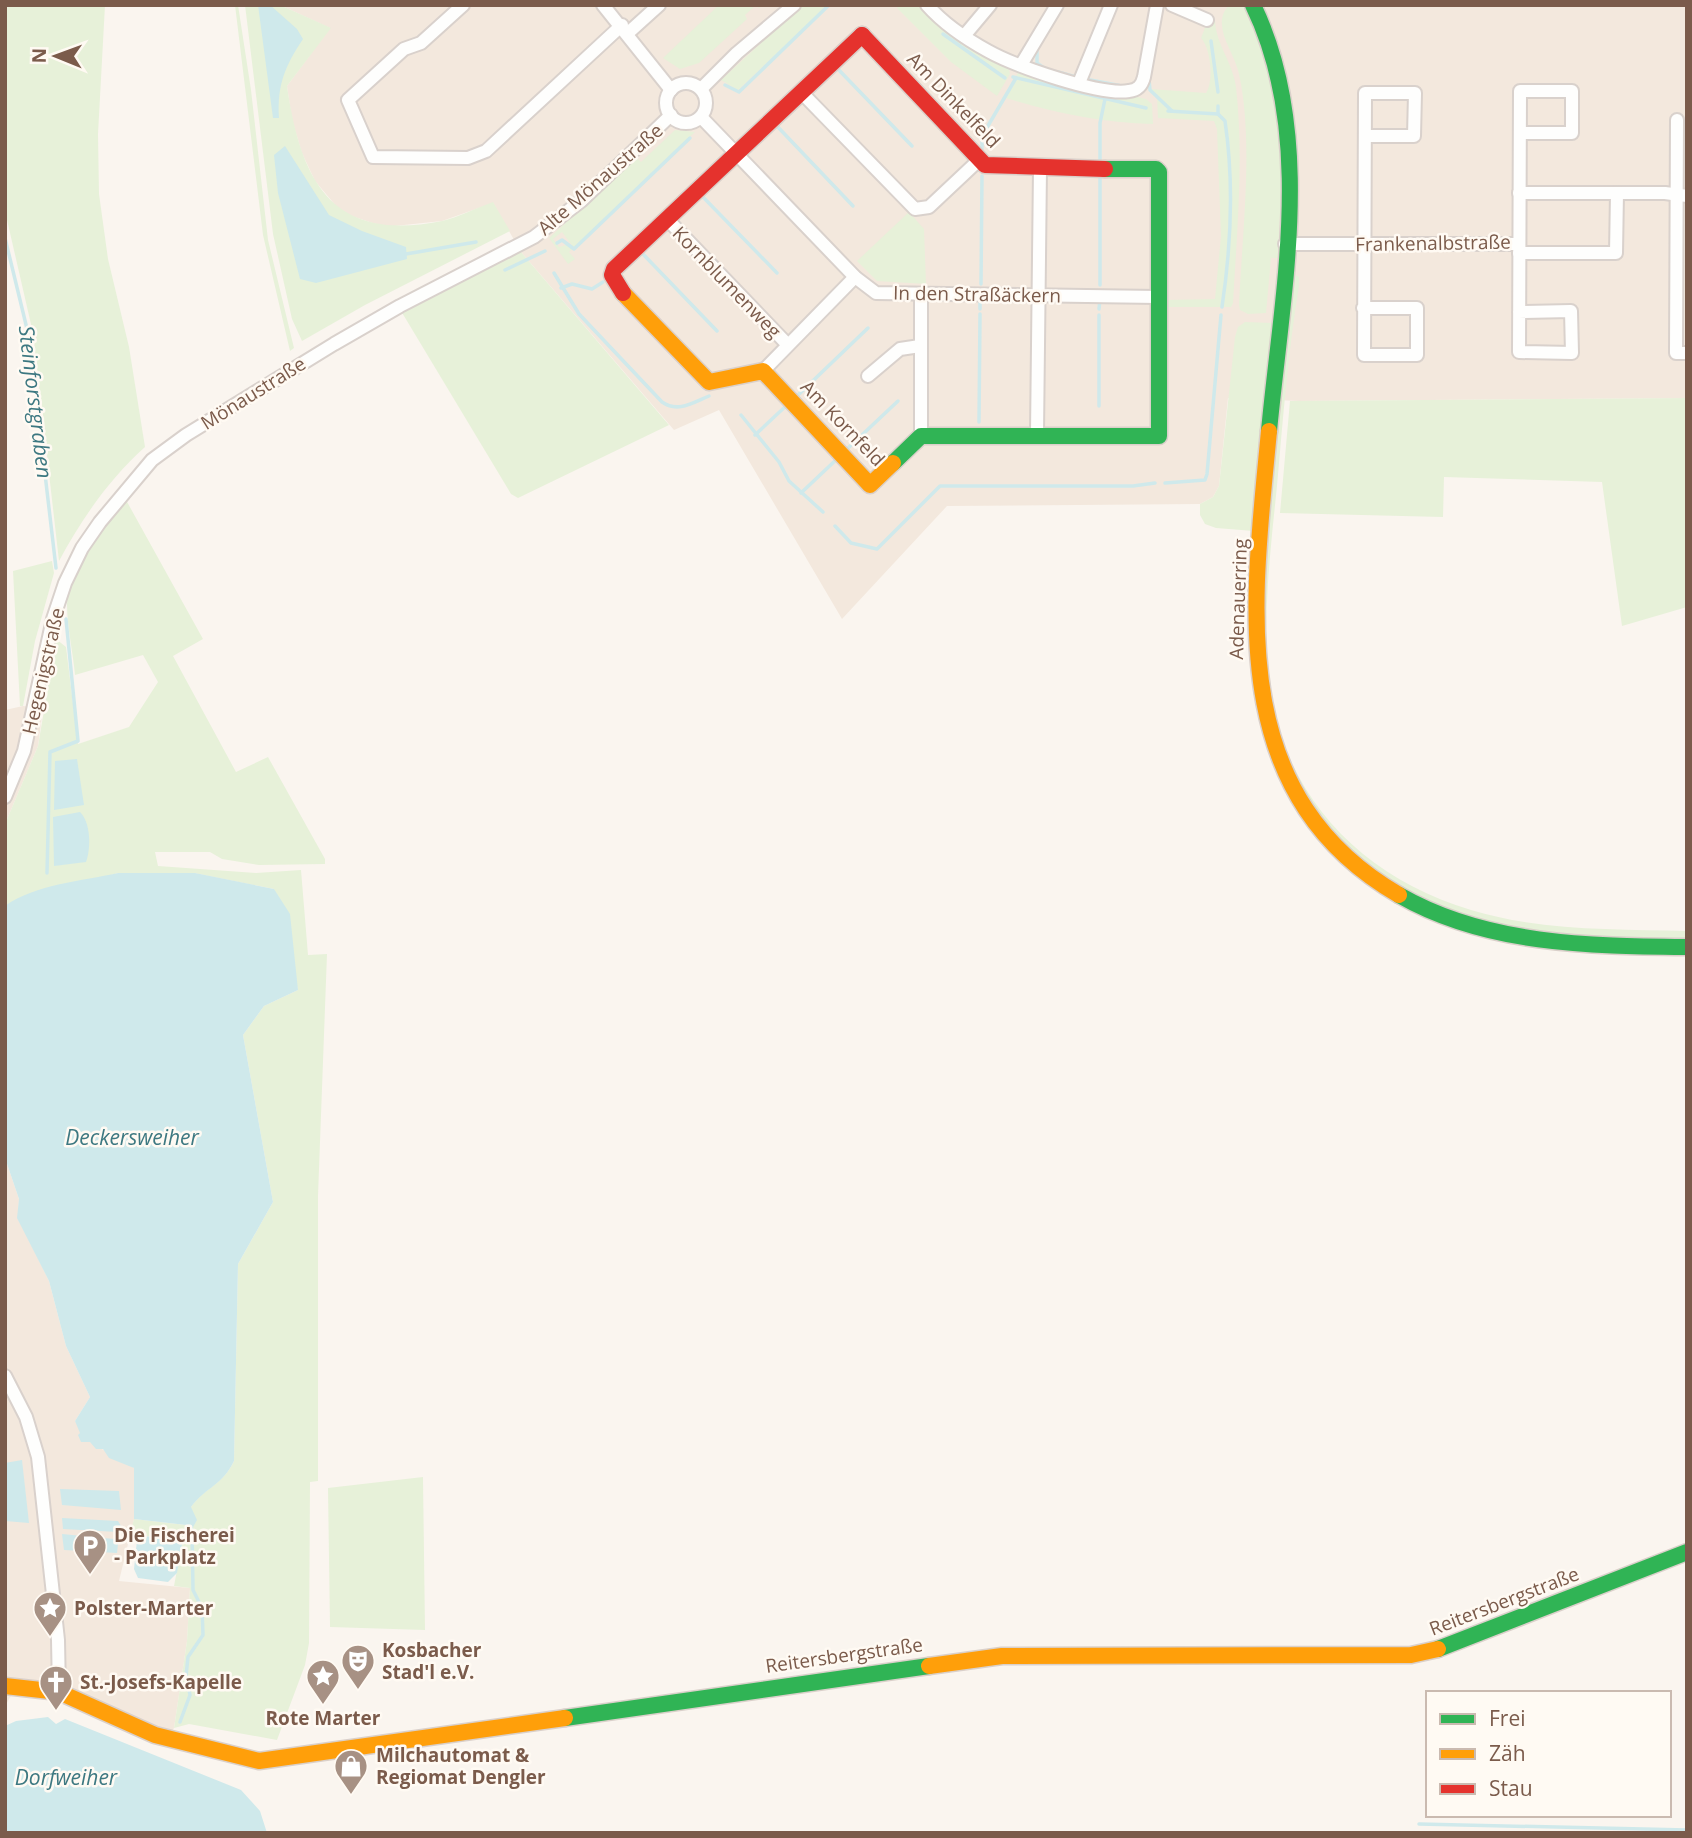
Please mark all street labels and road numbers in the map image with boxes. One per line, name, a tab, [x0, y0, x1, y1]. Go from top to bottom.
street label: Am Dinkelfeld	[902, 46, 1006, 154]
street label: Alte Mönaustraße	[532, 117, 668, 241]
street label: Kornblumenweg	[667, 220, 787, 344]
street label: Frankenalbstraße	[1355, 229, 1511, 257]
street label: In den Straßäckern	[893, 280, 1061, 308]
street label: Mönaustraße	[196, 350, 310, 436]
street label: Am Kornfeld	[795, 374, 891, 472]
street label: Adenauerring	[1223, 538, 1253, 660]
street label: Hegenigstraße	[16, 605, 70, 737]
street label: Reitersbergstraße	[1425, 1560, 1583, 1642]
street label: Reitersbergstraße	[764, 1631, 924, 1679]

